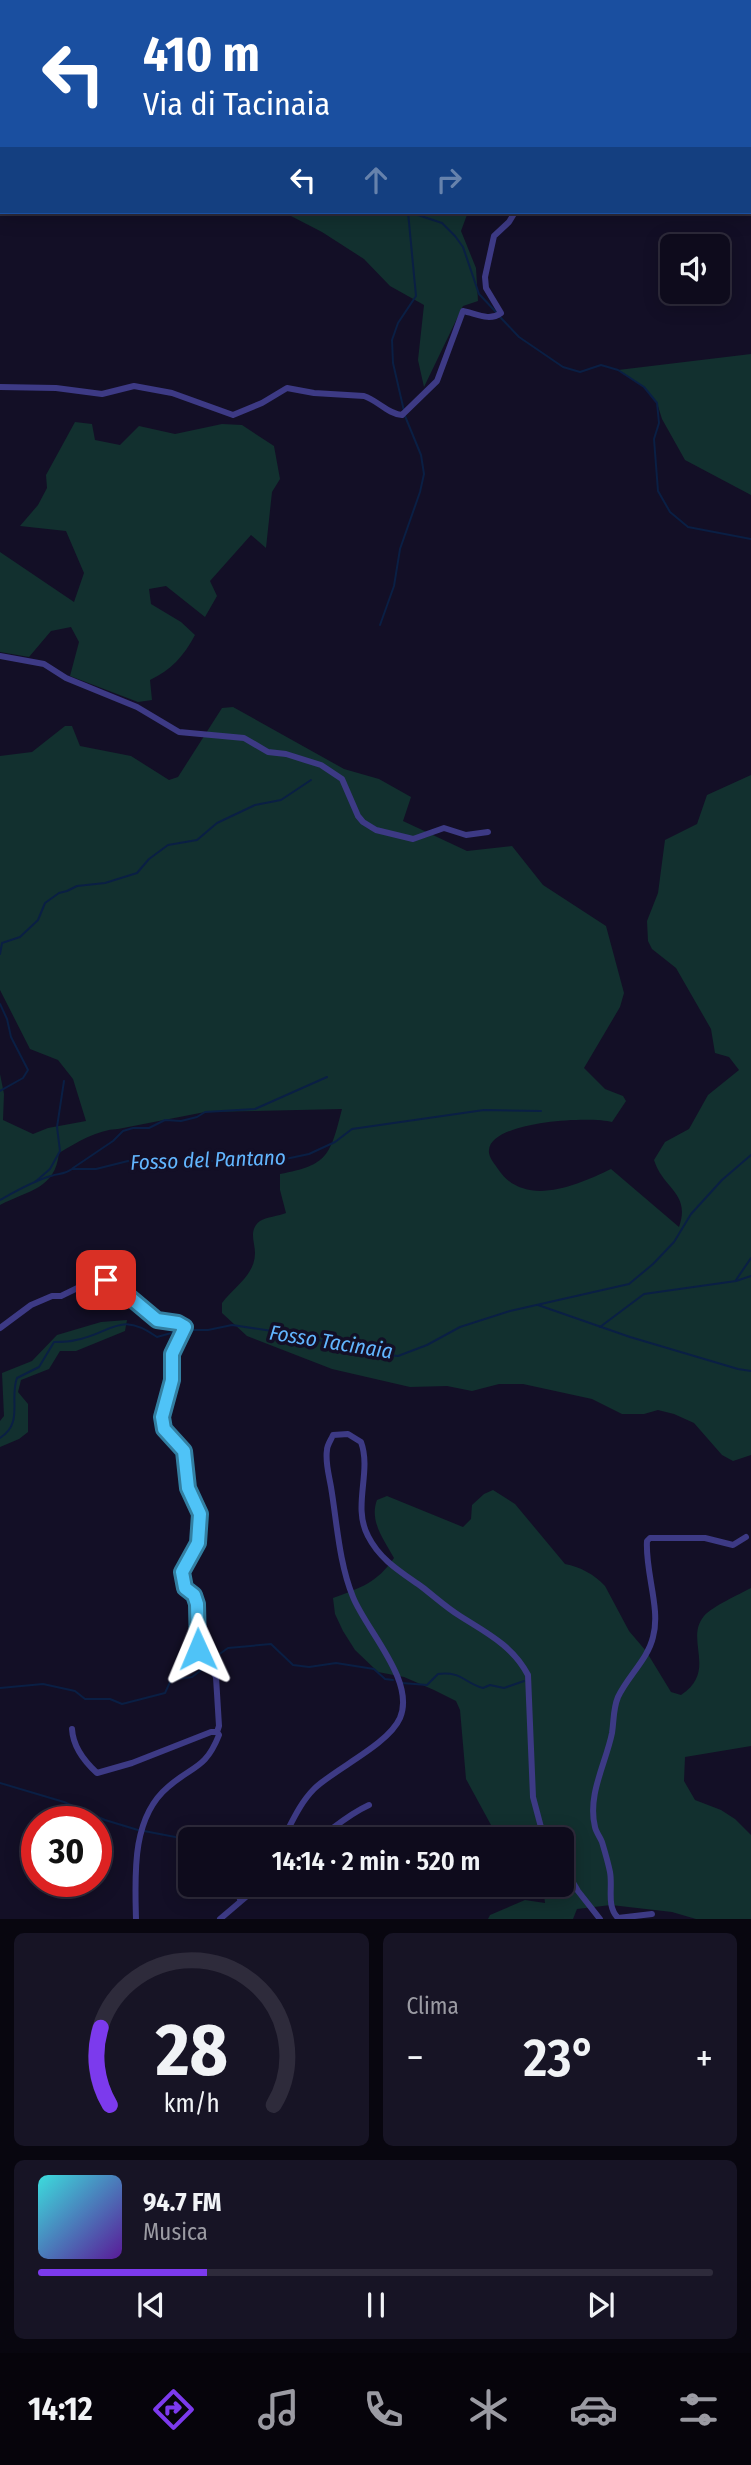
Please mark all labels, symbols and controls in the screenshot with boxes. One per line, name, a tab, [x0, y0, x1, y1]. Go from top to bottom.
text: 410 m	[143, 25, 260, 84]
icon: left	[28, 28, 119, 119]
text: Via di Tacinaia	[143, 85, 330, 123]
icon: left	[284, 161, 322, 199]
icon: ahead	[357, 161, 395, 199]
icon: right	[430, 161, 468, 199]
map controls	[660, 234, 730, 304]
button: sound	[660, 234, 730, 304]
water label: Fosso del Pantano	[130, 1144, 286, 1176]
pin	[76, 1250, 136, 1310]
icon: arrive	[87, 1261, 125, 1299]
water label: Fosso Tacinaia	[267, 1319, 395, 1365]
position arrow	[161, 1612, 235, 1686]
speed limit sign: 30	[21, 1806, 112, 1897]
text: 14:14 · 2 min · 520 m	[272, 1846, 480, 1877]
text: Clima	[407, 1992, 459, 2020]
text: 28	[154, 2008, 227, 2095]
text: 23°	[523, 2027, 596, 2090]
text: −	[407, 2035, 424, 2081]
text: +	[696, 2035, 713, 2081]
text: km/h	[163, 2089, 219, 2119]
text: 94.7 FM	[143, 2187, 222, 2218]
text: Musica	[143, 2218, 208, 2246]
icon: previous	[132, 2286, 170, 2324]
icon: pause	[357, 2286, 395, 2324]
icon: next	[582, 2286, 620, 2324]
icon: directions	[149, 2385, 198, 2434]
icon: music	[254, 2385, 303, 2434]
icon: phone	[359, 2385, 408, 2434]
icon: climate	[464, 2385, 513, 2434]
icon: car	[569, 2385, 618, 2434]
icon: filters	[674, 2385, 723, 2434]
text: 14:12	[28, 2390, 93, 2428]

